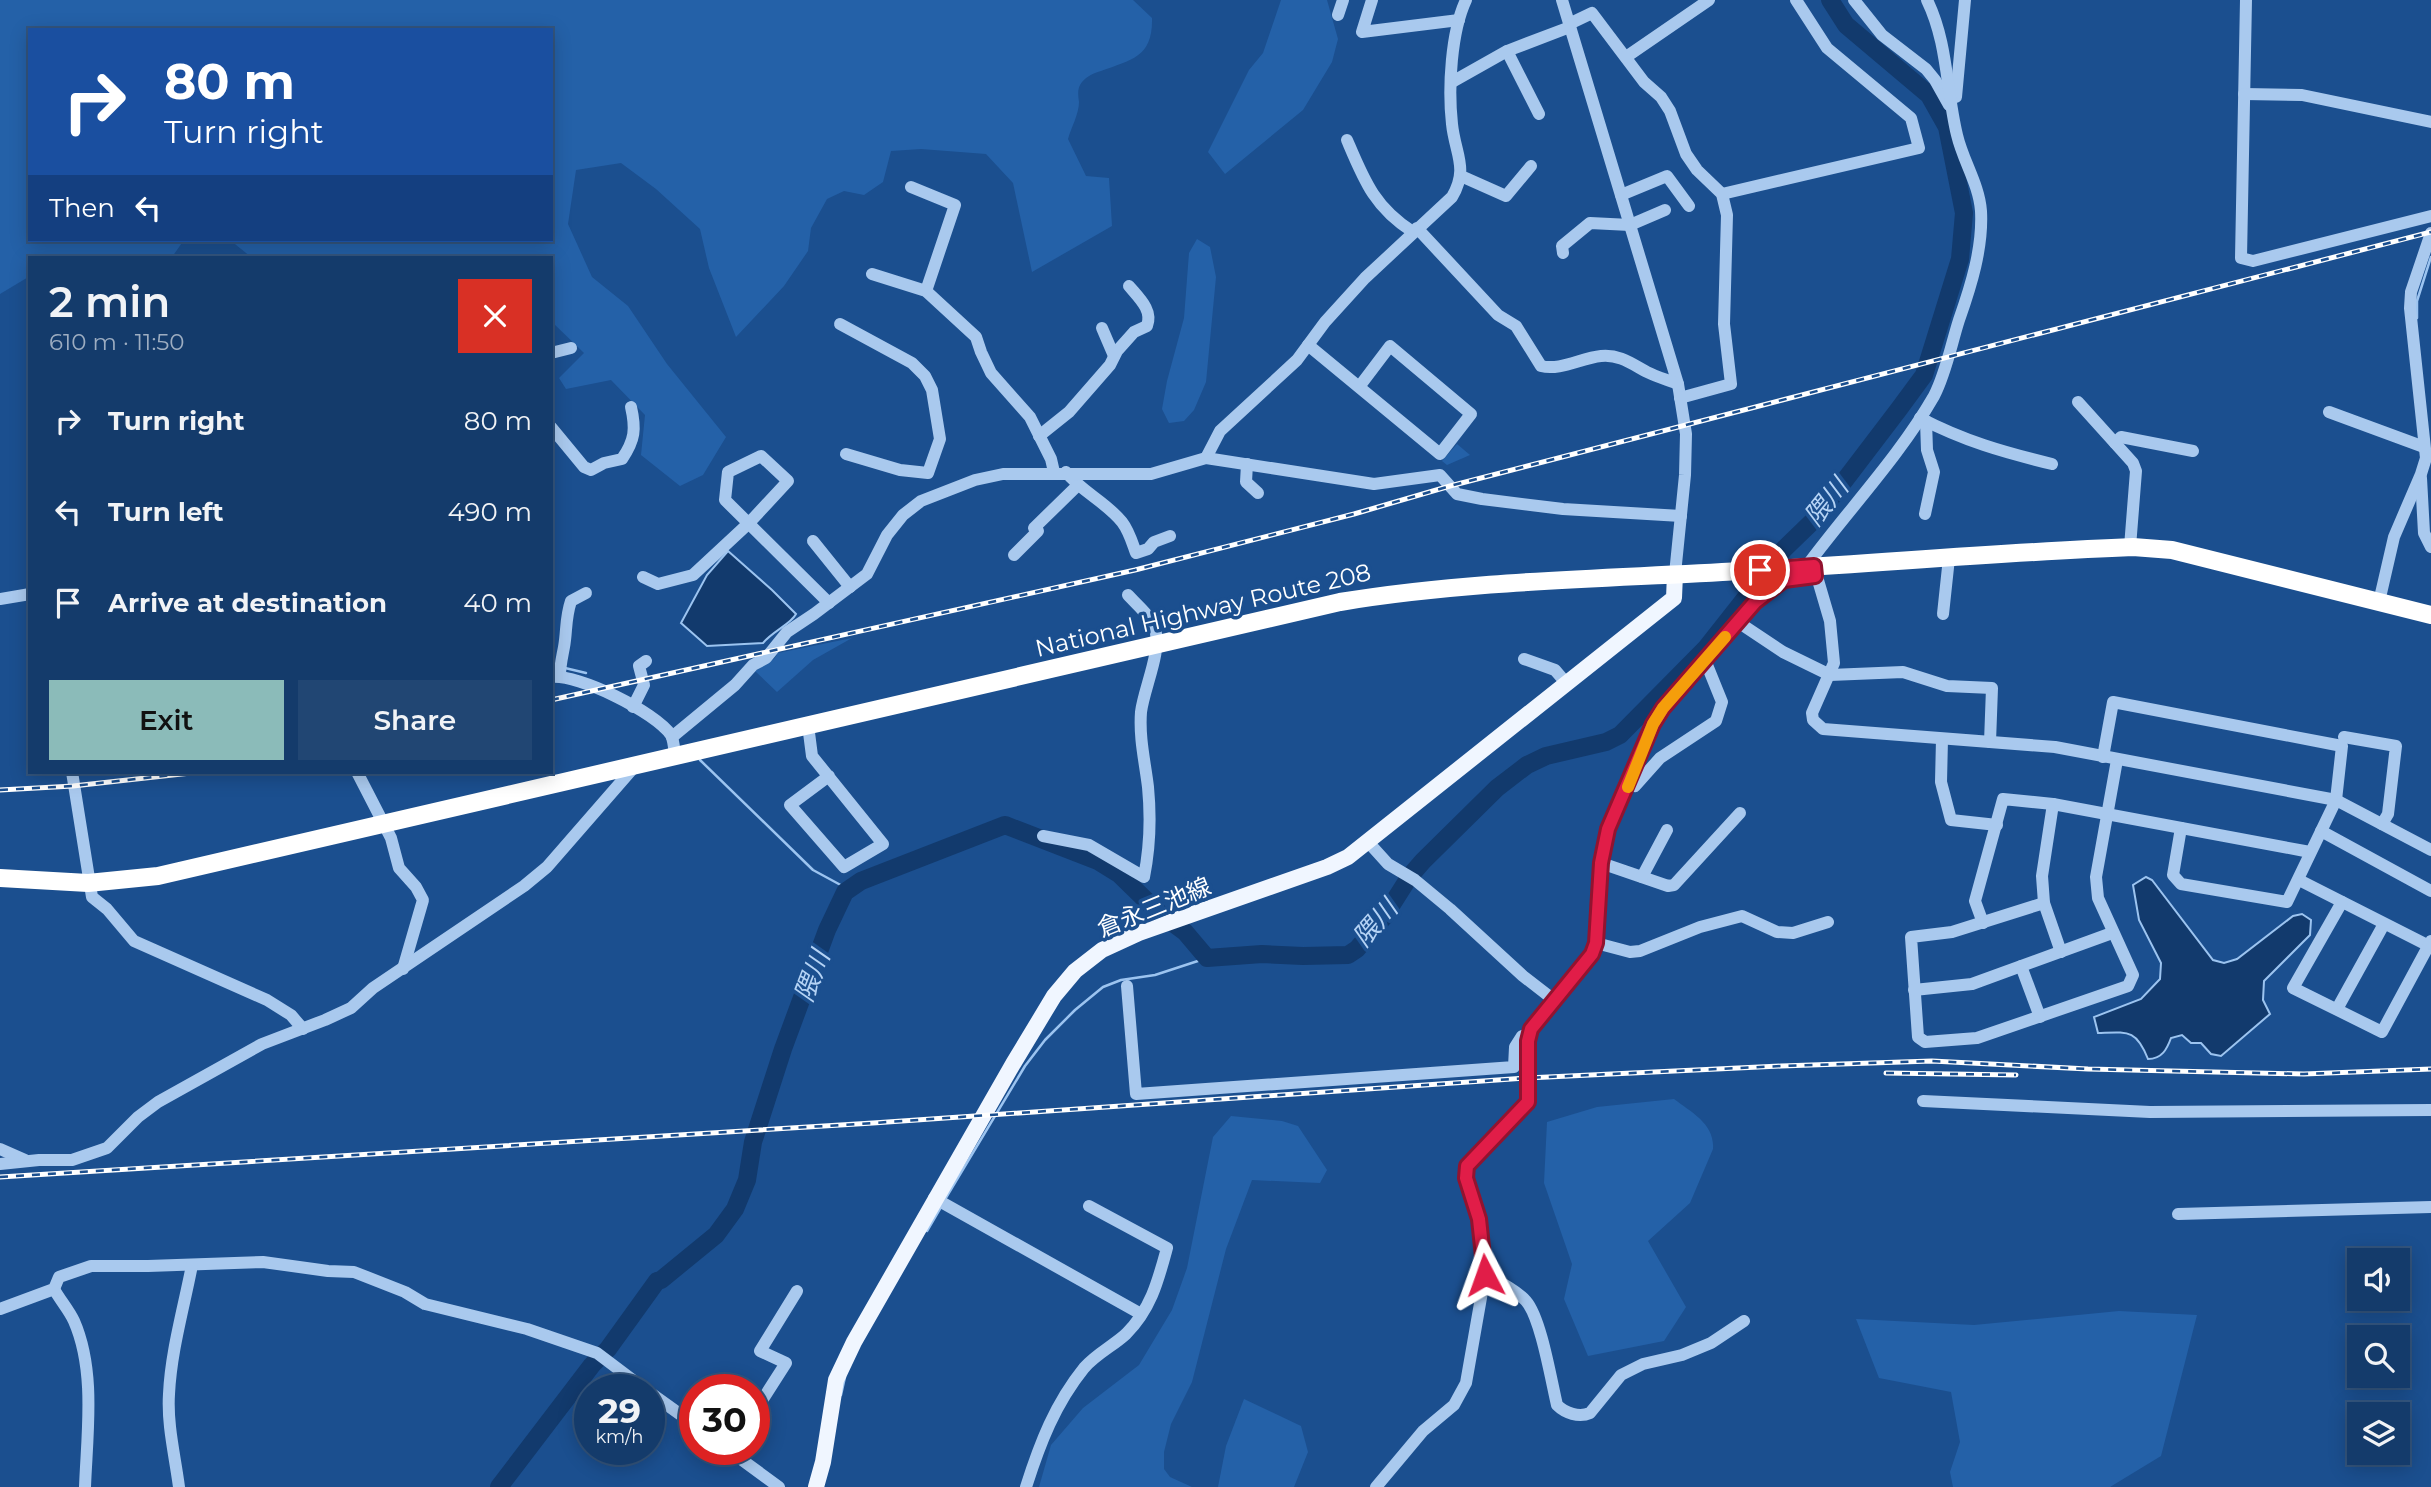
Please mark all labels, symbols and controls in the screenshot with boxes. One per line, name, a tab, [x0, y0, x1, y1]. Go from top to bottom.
text: 80 m	[164, 52, 295, 111]
icon: right	[49, 56, 140, 147]
text: Turn right	[164, 112, 324, 151]
icon: left	[129, 189, 167, 227]
text: Then	[49, 192, 115, 224]
text: 2 min	[49, 276, 170, 328]
button: close	[458, 279, 532, 353]
text: 610 m · 11:50	[49, 328, 185, 356]
icon: right	[49, 402, 87, 440]
text: Turn right	[108, 405, 244, 437]
text: 80 m	[464, 405, 532, 437]
water label: 隈川	[1797, 469, 1857, 532]
icon: left	[49, 493, 87, 531]
text: Turn left	[108, 496, 224, 528]
text: 490 m	[448, 496, 532, 528]
pin	[1730, 540, 1790, 600]
icon: arrive	[1741, 551, 1779, 589]
street label: National Highway Route 208	[1032, 557, 1374, 663]
icon: arrive	[49, 584, 87, 622]
text: Arrive at destination	[108, 587, 387, 619]
text: 40 m	[463, 587, 532, 619]
button: Exit	[49, 680, 284, 760]
button: Share	[298, 680, 532, 760]
street label: 倉永三池線	[1093, 871, 1215, 943]
water label: 隈川	[1346, 891, 1406, 953]
water label: 隈川	[788, 943, 837, 1006]
position arrow	[1448, 1238, 1522, 1312]
map controls	[2347, 1248, 2410, 1465]
button: sound	[2347, 1248, 2410, 1311]
button: search	[2347, 1325, 2410, 1388]
speed limit sign: 30	[679, 1374, 770, 1465]
text: 29	[598, 1389, 641, 1432]
button: layers	[2347, 1402, 2410, 1465]
text: km/h	[595, 1426, 644, 1448]

